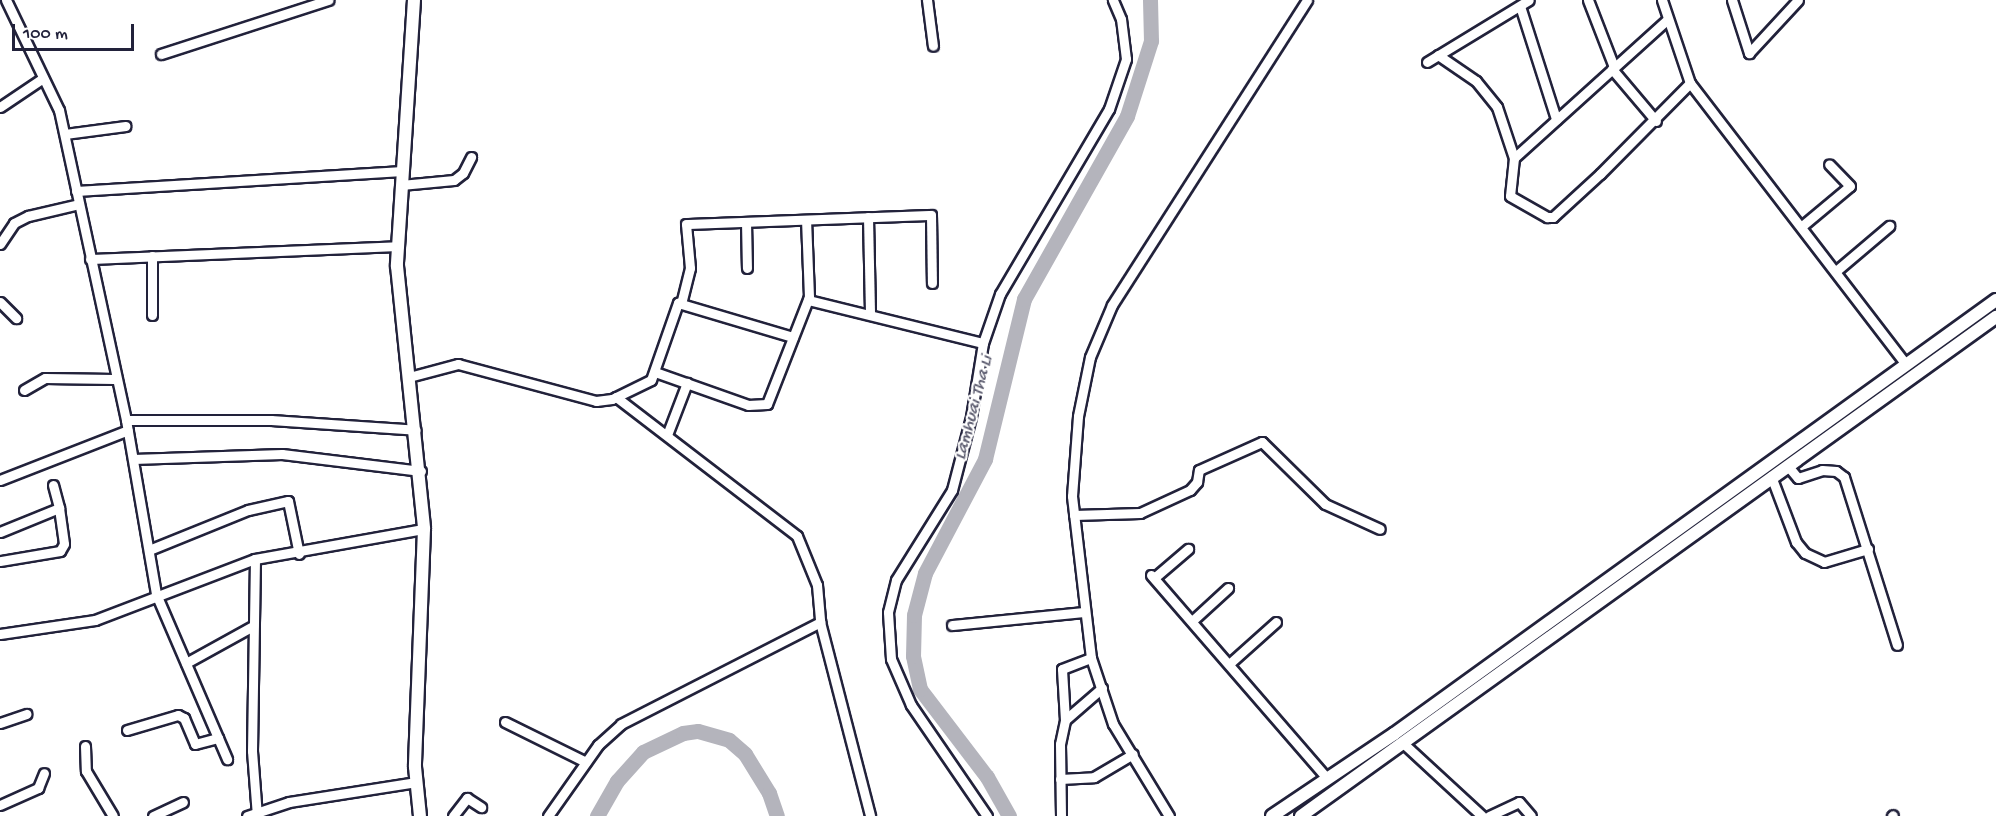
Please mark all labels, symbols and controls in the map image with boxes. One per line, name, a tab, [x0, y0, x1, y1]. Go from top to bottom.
scale bar	[15, 12, 136, 50]
text: 100 m	[23, 24, 68, 45]
water label: Lamhuai Tha Li	[951, 354, 999, 462]

